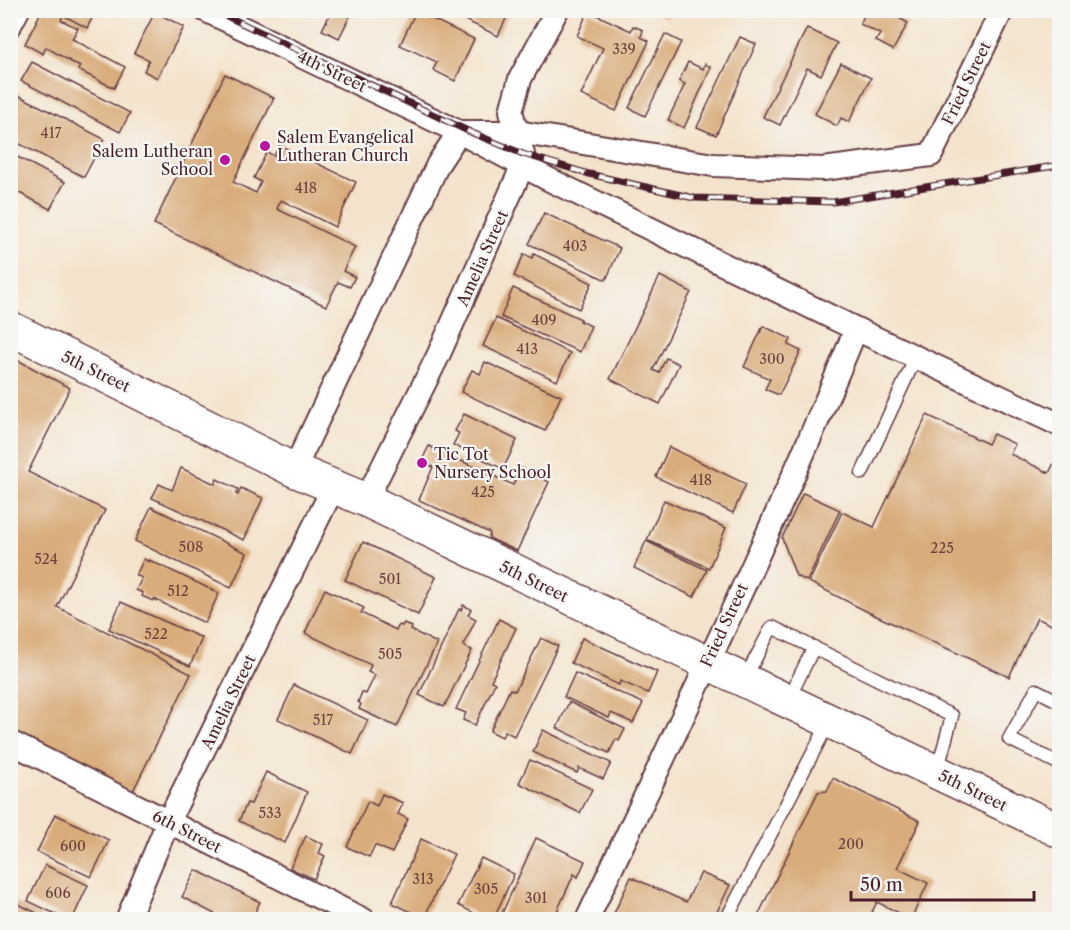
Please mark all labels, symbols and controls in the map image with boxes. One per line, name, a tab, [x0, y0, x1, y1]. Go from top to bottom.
street label: Fried Street	[937, 38, 995, 128]
house number: 339	[612, 40, 636, 58]
street label: 4th Street	[294, 46, 370, 96]
house number: 417	[41, 124, 62, 142]
place label: Salem Evangelical Lutheran Church	[277, 127, 414, 165]
marker: Salem Evangelical Lutheran Church	[258, 139, 272, 153]
place label: Salem Lutheran School	[92, 141, 213, 179]
marker: Salem Lutheran School	[218, 153, 232, 167]
house number: 418	[295, 179, 317, 197]
street label: Amelia Street	[451, 206, 512, 310]
house number: 403	[563, 237, 587, 255]
house number: 409	[531, 311, 557, 329]
house number: 413	[516, 340, 538, 358]
street label: 5th Street	[58, 346, 134, 396]
house number: 300	[759, 350, 785, 368]
place label: Tic Tot Nursery School	[434, 444, 551, 482]
marker: Tic Tot Nursery School	[415, 456, 429, 470]
house number: 418	[690, 471, 712, 489]
house number: 425	[471, 483, 495, 501]
house number: 508	[179, 538, 203, 556]
house number: 225	[930, 539, 954, 557]
house number: 524	[34, 550, 58, 568]
street label: 5th Street	[496, 556, 572, 606]
house number: 501	[379, 570, 401, 588]
street label: Fried Street	[696, 580, 752, 670]
house number: 512	[167, 582, 189, 600]
house number: 522	[144, 625, 168, 643]
house number: 505	[378, 645, 402, 663]
street label: Amelia Street	[196, 651, 260, 754]
house number: 517	[313, 711, 333, 729]
street label: 5th Street	[935, 765, 1011, 815]
house number: 533	[258, 804, 282, 822]
street label: 6th Street	[149, 805, 225, 857]
house number: 200	[838, 835, 864, 853]
house number: 600	[60, 837, 86, 855]
scale bar	[851, 864, 1034, 902]
house number: 313	[412, 870, 434, 888]
text: 50 m	[860, 874, 903, 896]
house number: 305	[474, 880, 498, 898]
house number: 606	[45, 884, 71, 902]
house number: 301	[525, 889, 547, 907]

